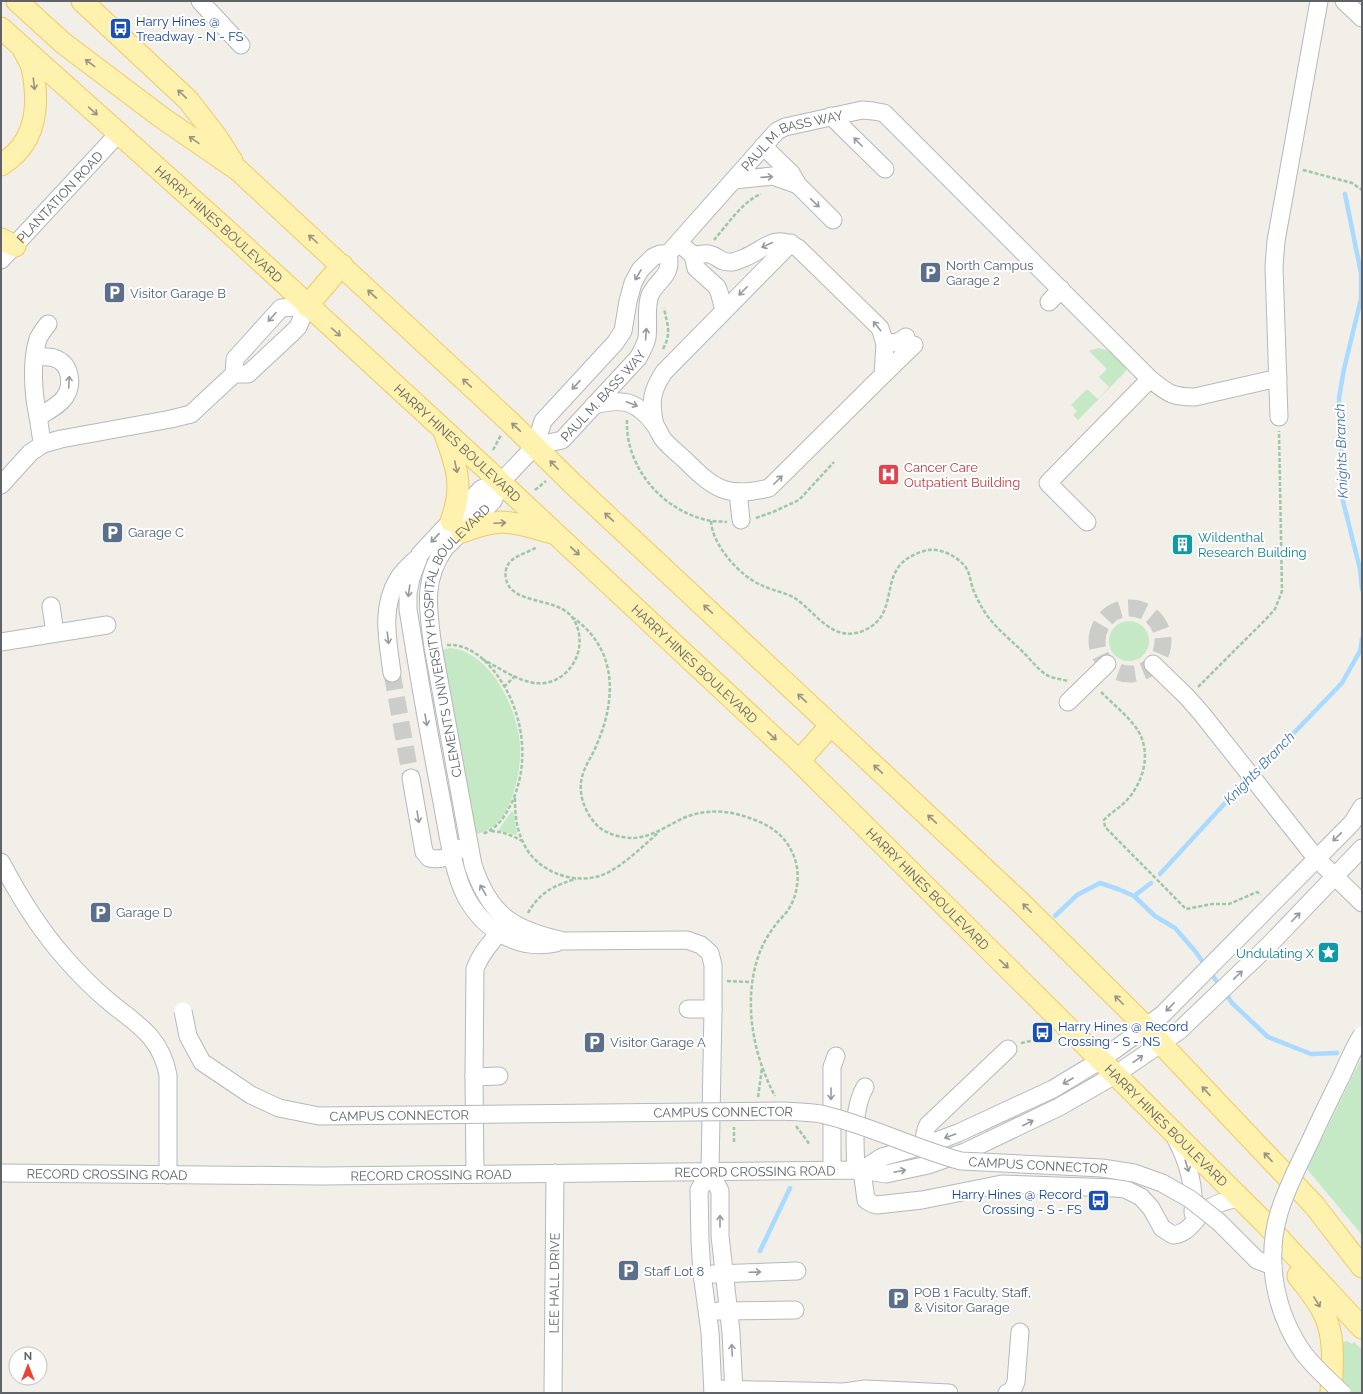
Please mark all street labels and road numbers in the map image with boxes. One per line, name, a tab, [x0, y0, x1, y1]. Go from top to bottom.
street label: PAUL M. BASS WAY	[738, 107, 845, 174]
street label: PLANTATION ROAD	[14, 148, 106, 246]
street label: HARRY HINES BOULEVARD	[152, 163, 285, 286]
street label: PAUL M. BASS WAY	[558, 347, 649, 445]
street label: HARRY HINES BOULEVARD	[391, 381, 524, 505]
street label: CLEMENTS UNIVERSITY HOSPITAL BOULEVARD	[421, 501, 493, 779]
street label: HARRY HINES BOULEVARD	[628, 602, 761, 726]
street label: HARRY HINES BOULEVARD	[863, 825, 992, 953]
street label: HARRY HINES BOULEVARD	[1102, 1062, 1231, 1190]
street label: CAMPUS CONNECTOR	[653, 1104, 793, 1120]
street label: CAMPUS CONNECTOR	[329, 1107, 469, 1124]
street label: CAMPUS CONNECTOR	[968, 1154, 1109, 1177]
street label: RECORD CROSSING ROAD	[674, 1163, 835, 1180]
street label: RECORD CROSSING ROAD	[26, 1166, 188, 1183]
street label: RECORD CROSSING ROAD	[350, 1167, 512, 1184]
street label: LEE HALL DRIVE	[547, 1232, 562, 1334]

